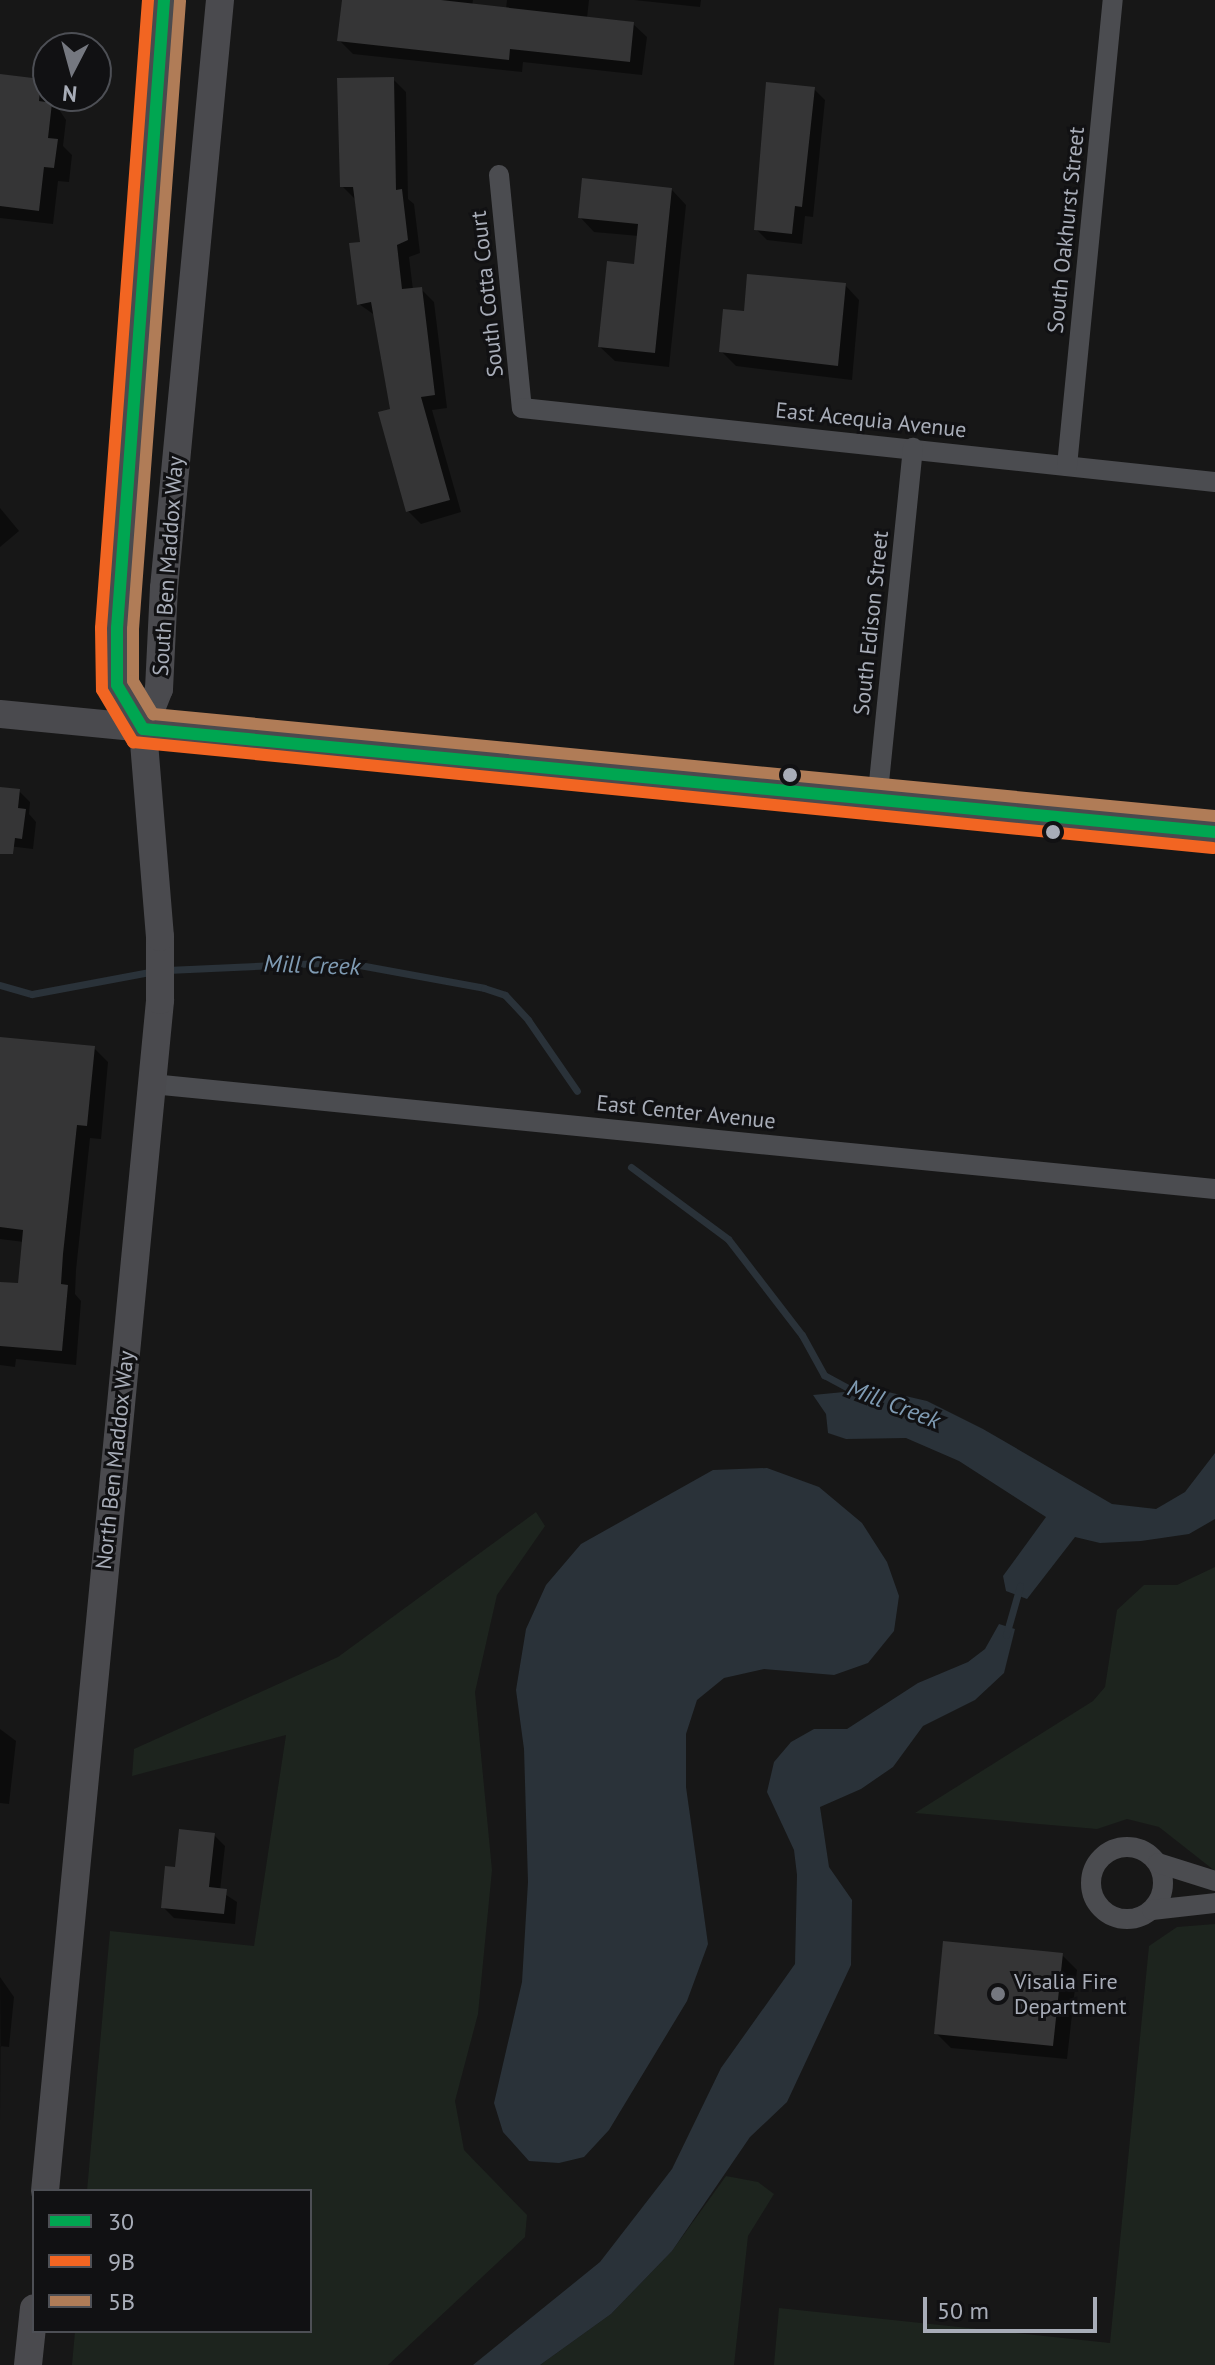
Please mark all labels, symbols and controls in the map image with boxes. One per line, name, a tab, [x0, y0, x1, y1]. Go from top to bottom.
north arrow	[32, 32, 112, 112]
text: N	[61, 79, 78, 109]
street label: South Oakhurst Street	[1042, 126, 1090, 334]
street label: South Cotta Court	[465, 210, 509, 378]
street label: East Acequia Avenue	[774, 397, 968, 443]
street label: South Ben Maddox Way	[147, 455, 189, 677]
street label: South Edison Street	[848, 529, 894, 717]
unlabelled marker	[782, 767, 798, 783]
unlabelled marker	[1045, 824, 1061, 840]
water label: Mill Creek	[263, 949, 361, 981]
street label: East Center Avenue	[595, 1089, 777, 1135]
street label: North Ben Maddox Way	[90, 1349, 140, 1571]
water label: Mill Creek	[844, 1373, 944, 1435]
place label: Visalia Fire Department	[1014, 1968, 1127, 2020]
marker: Visalia Fire Department	[989, 1985, 1007, 2003]
legend	[32, 2189, 312, 2333]
text: 30	[108, 2206, 134, 2237]
text: 9B	[108, 2246, 135, 2277]
scale bar	[927, 2281, 1101, 2331]
text: 5B	[108, 2286, 135, 2317]
text: 50 m	[937, 2295, 989, 2326]

